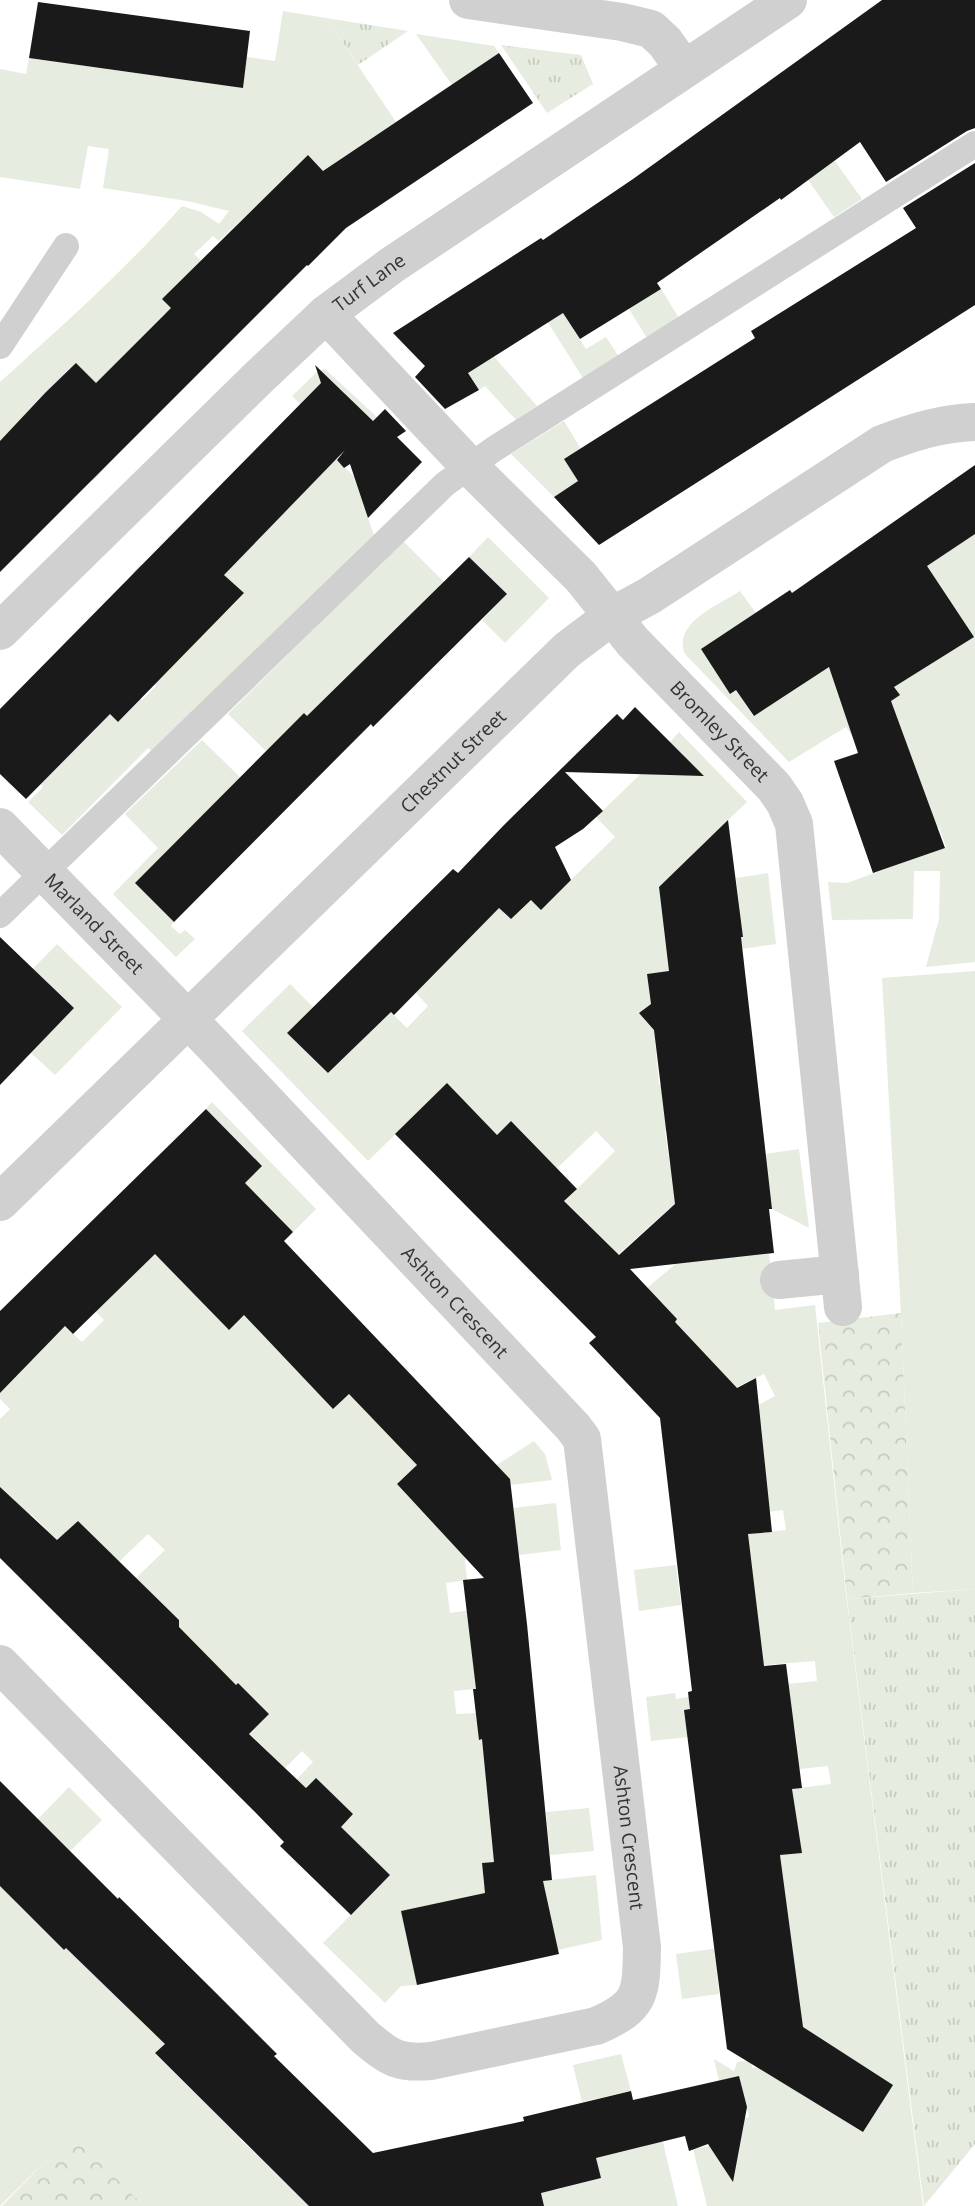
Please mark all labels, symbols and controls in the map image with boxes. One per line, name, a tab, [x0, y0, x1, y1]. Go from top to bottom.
street label: Turf Lane	[327, 247, 410, 318]
street label: Bromley Street	[664, 675, 775, 788]
street label: Chestnut Street	[394, 703, 512, 819]
street label: Marland Street	[39, 867, 150, 980]
street label: Ashton Crescent	[396, 1240, 515, 1364]
street label: Ashton Crescent	[608, 1764, 651, 1911]

